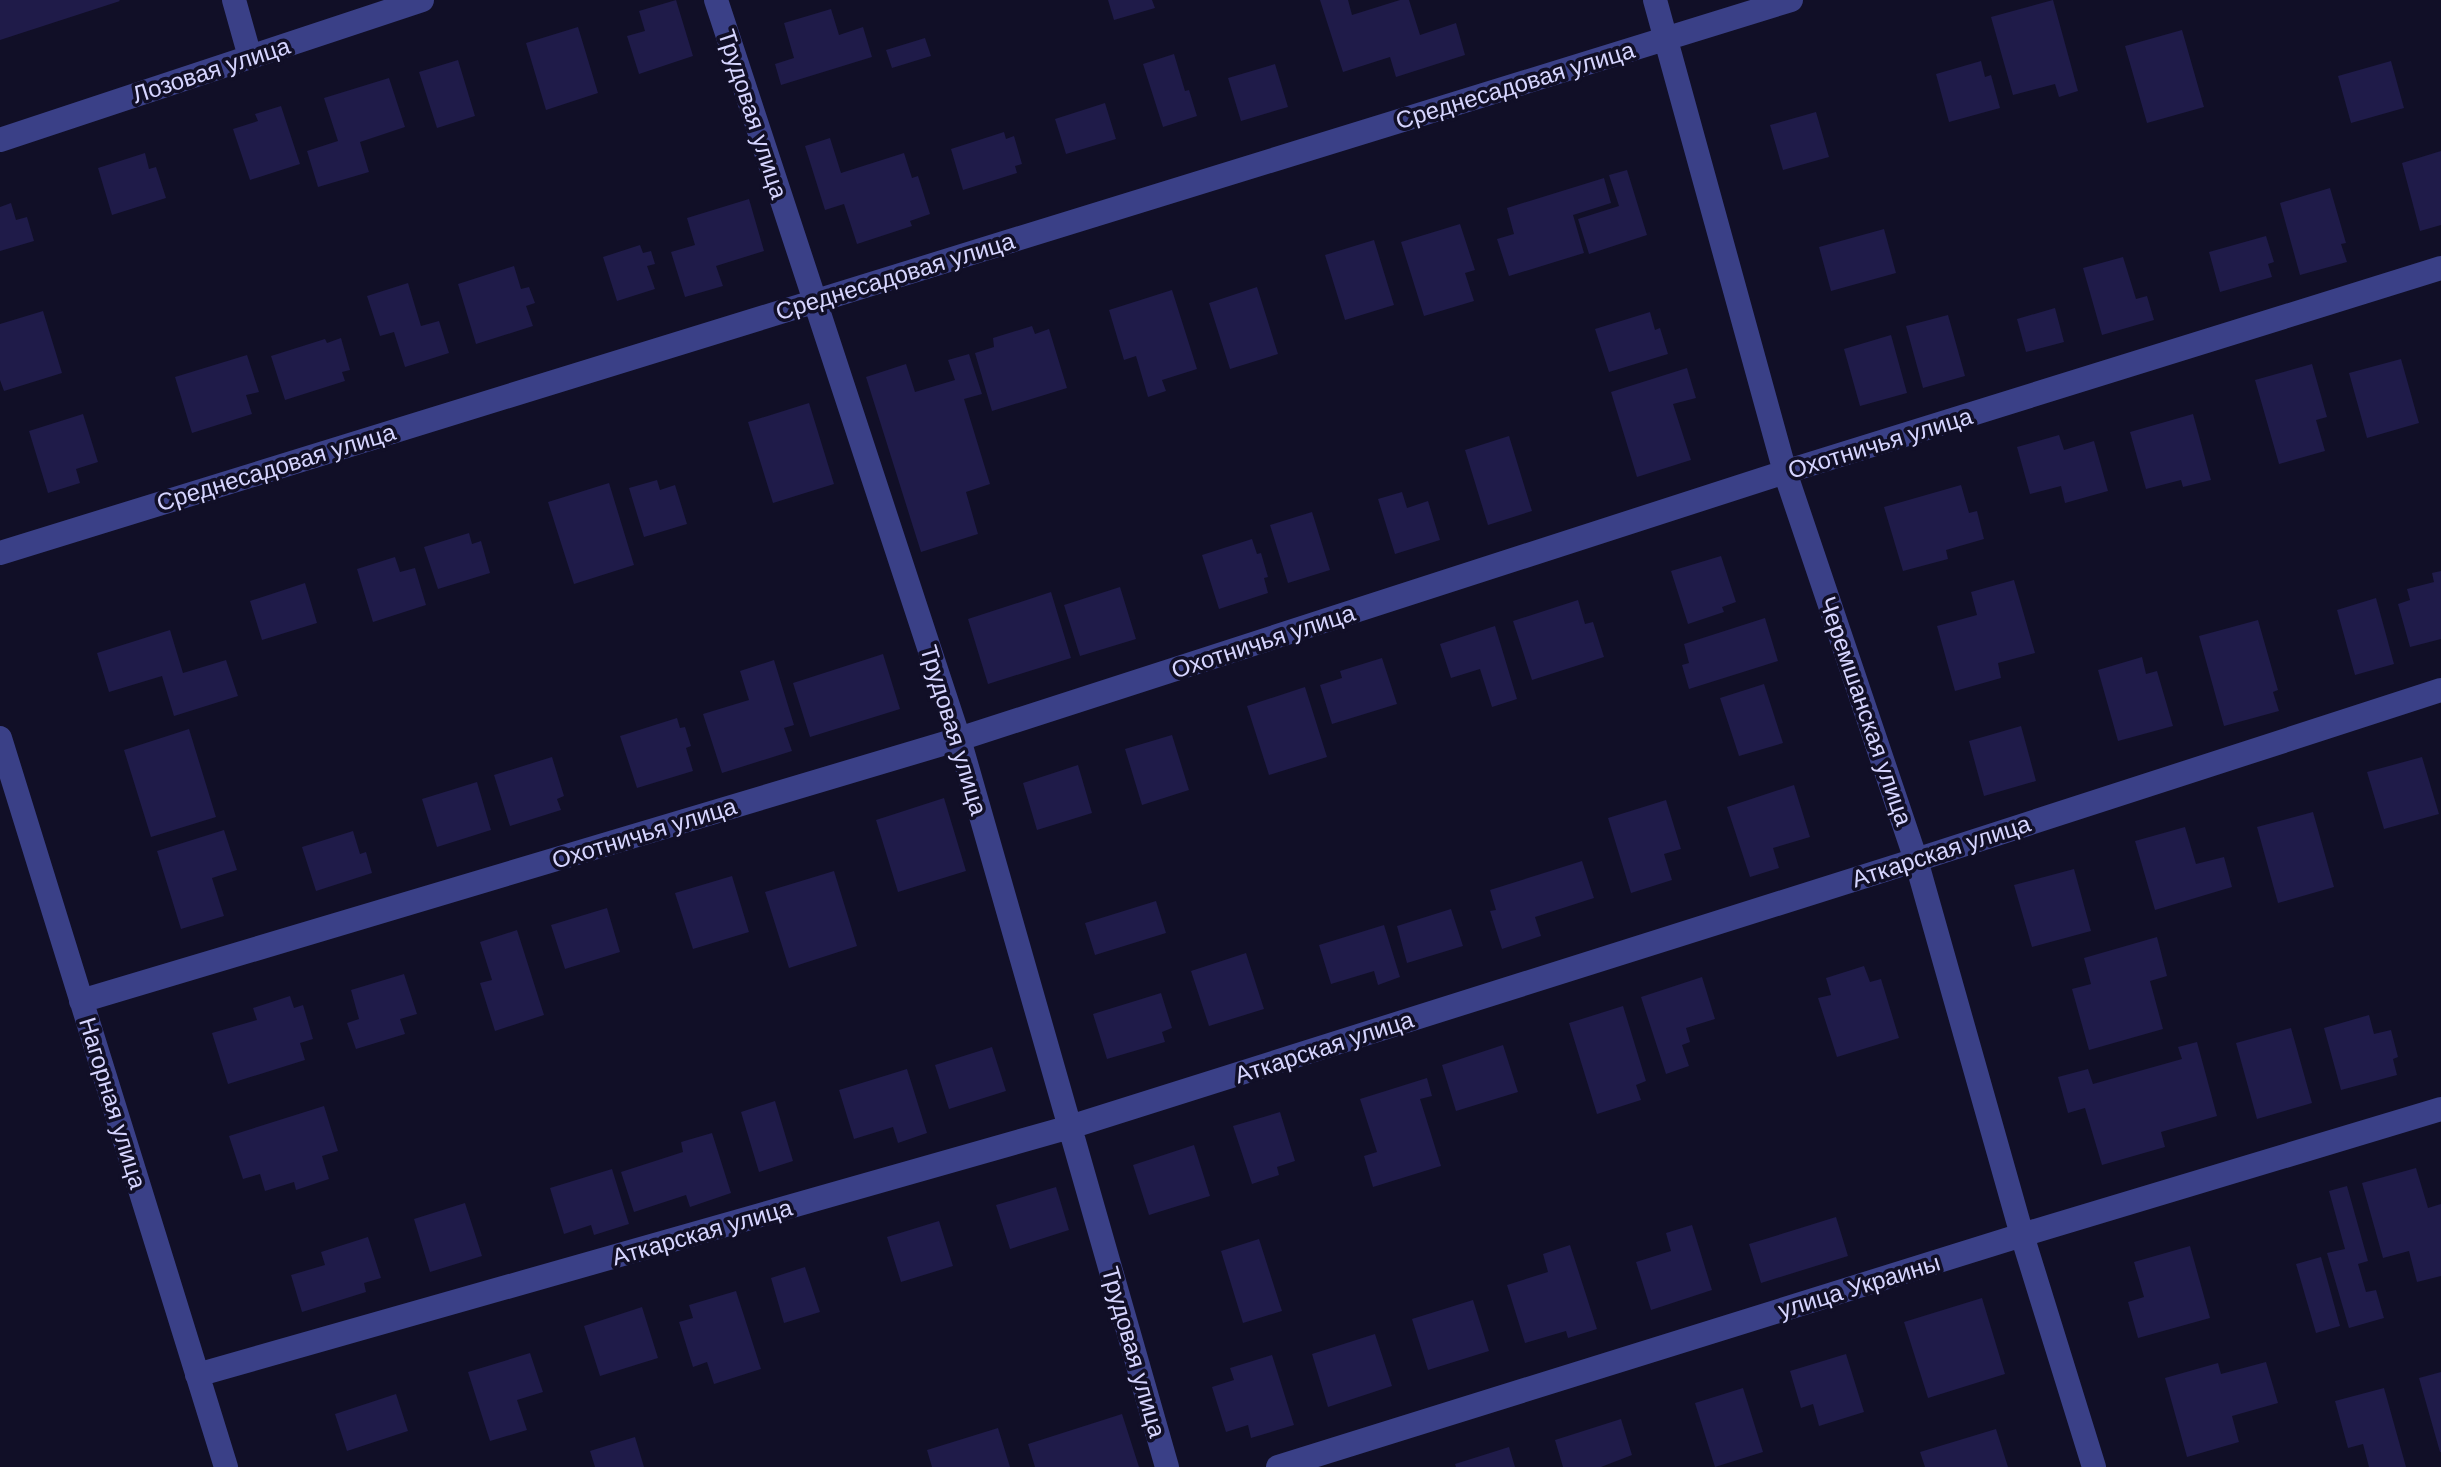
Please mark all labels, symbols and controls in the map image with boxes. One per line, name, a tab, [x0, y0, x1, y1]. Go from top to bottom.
street label: Трудовая улица	[713, 26, 793, 203]
street label: Лозовая улица	[129, 32, 294, 108]
street label: Среднесадовая улица	[1392, 36, 1638, 134]
street label: Среднесадовая улица	[772, 227, 1018, 325]
street label: Охотничья улица	[1785, 402, 1976, 484]
street label: Среднесадовая улица	[153, 418, 399, 516]
street label: Черемшанская улица	[1814, 593, 1918, 830]
street label: Охотничья улица	[1168, 598, 1359, 683]
street label: Трудовая улица	[915, 642, 993, 819]
street label: Охотничья улица	[549, 792, 740, 874]
street label: Аткарская улица	[1848, 809, 2034, 893]
street label: Аткарская улица	[1231, 1005, 1417, 1089]
street label: Нагорная улица	[74, 1014, 152, 1193]
street label: Аткарская улица	[609, 1193, 796, 1271]
street label: улица Украины	[1775, 1249, 1943, 1323]
street label: Трудовая улица	[1097, 1263, 1171, 1441]

